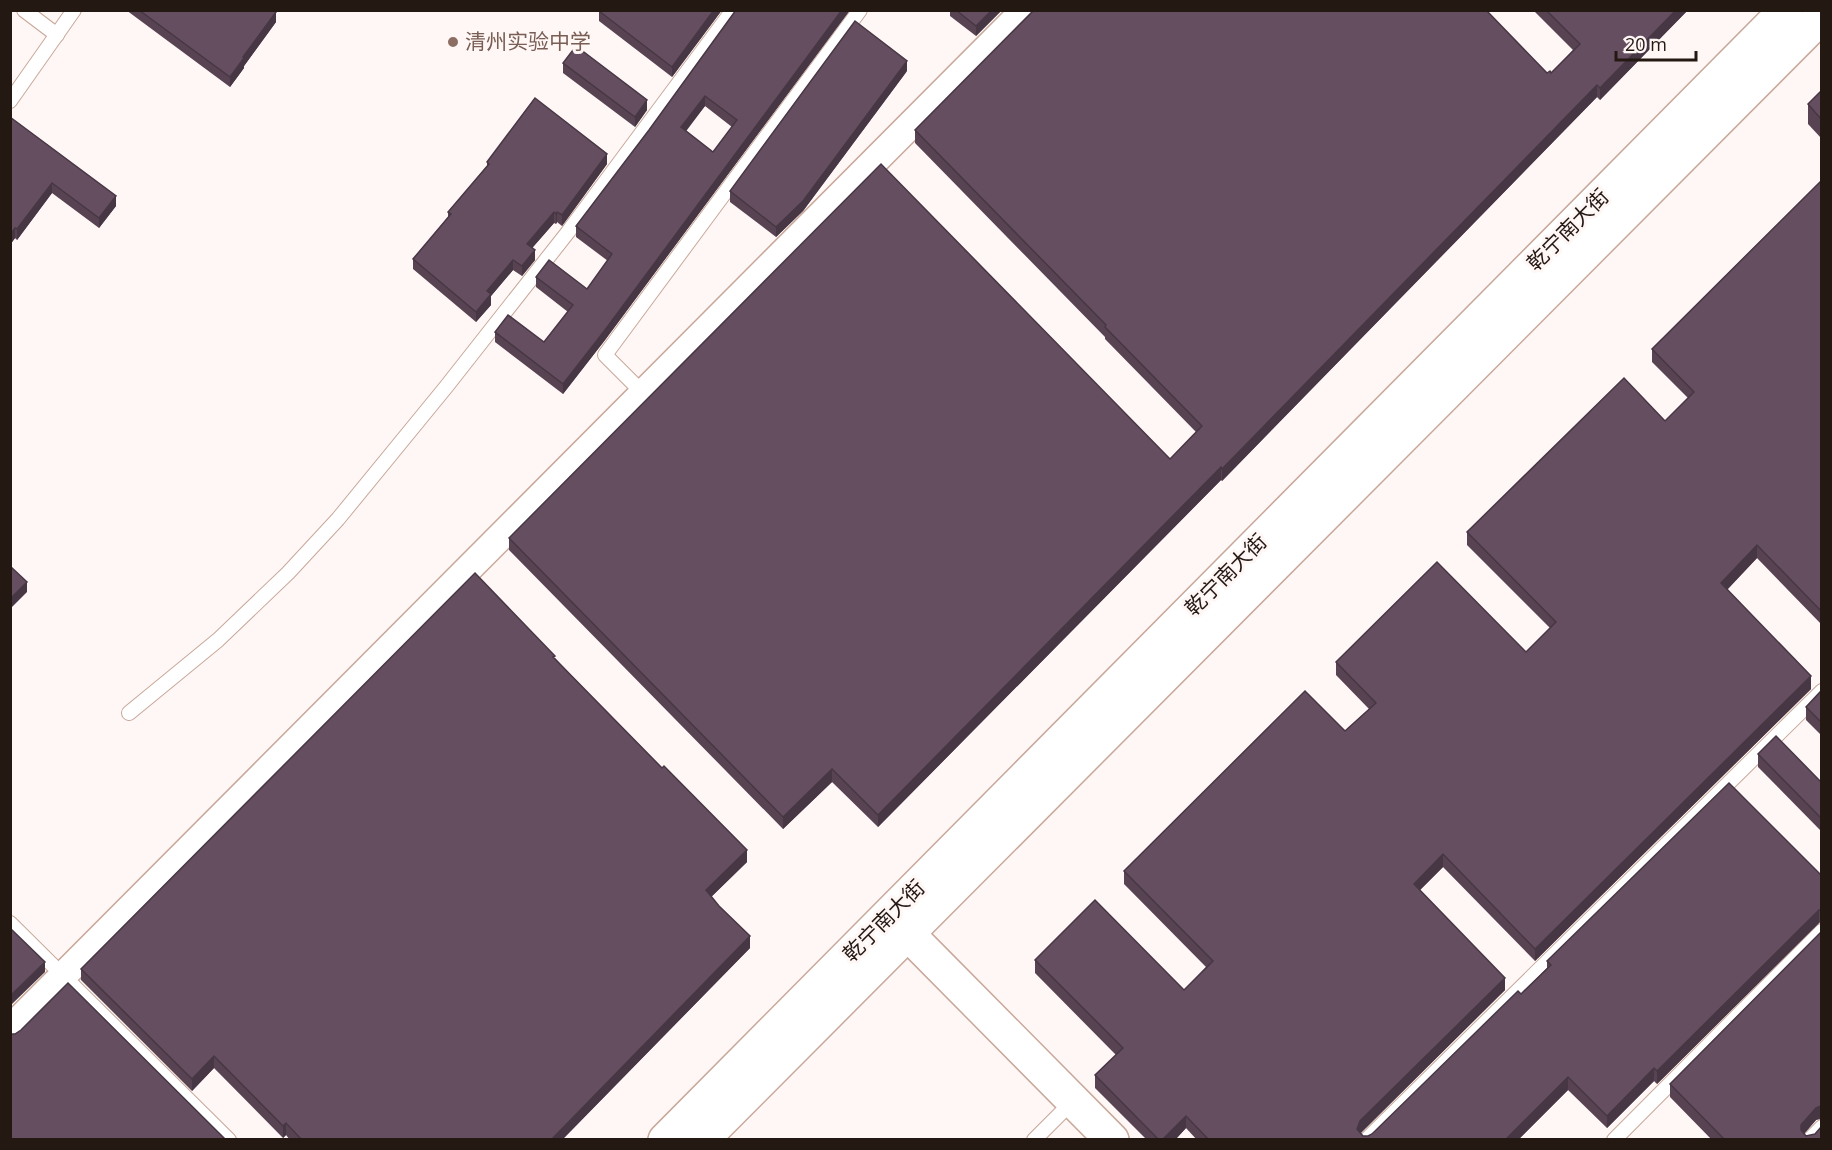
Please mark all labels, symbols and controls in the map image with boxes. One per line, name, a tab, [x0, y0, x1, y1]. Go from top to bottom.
scale bar	[1616, 24, 1696, 62]
place label: 清州实验中学	[465, 27, 591, 55]
text: 20 m	[1625, 32, 1667, 56]
marker: 清州实验中学	[446, 35, 460, 49]
street label: 乾宁南大街	[1520, 182, 1614, 276]
street label: 乾宁南大街	[1178, 527, 1272, 621]
street label: 乾宁南大街	[836, 873, 930, 967]

